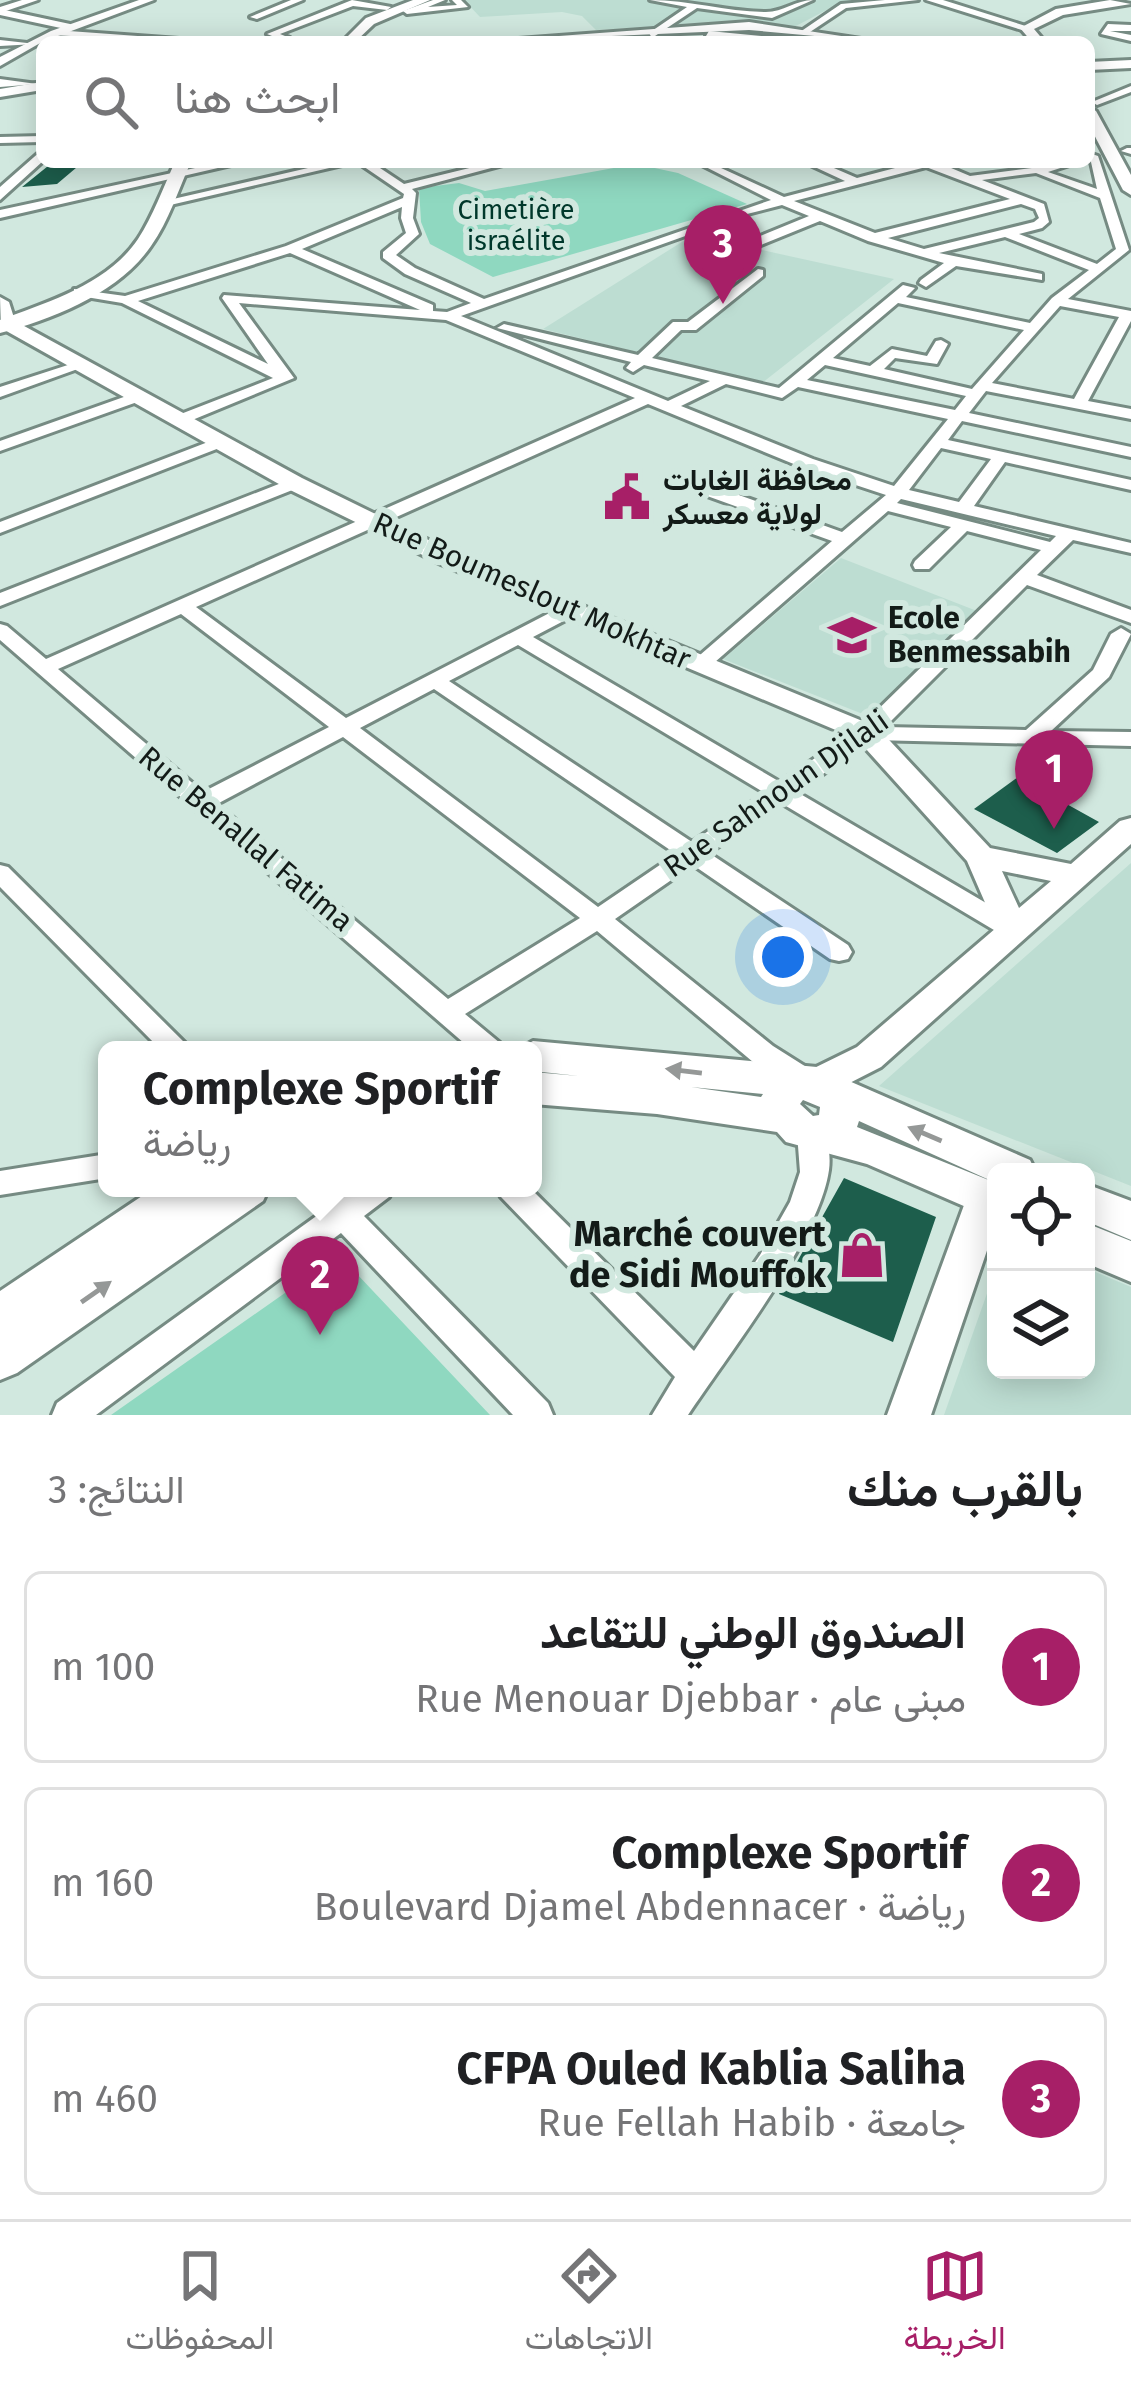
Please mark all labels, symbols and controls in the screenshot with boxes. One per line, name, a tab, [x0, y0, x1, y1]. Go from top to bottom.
search box	[36, 36, 1095, 168]
icon: search	[78, 69, 144, 135]
text: ابحث هنا	[174, 71, 340, 125]
park label: Cimetière israélite	[458, 194, 575, 257]
pin: 3	[684, 205, 762, 304]
place label: محافظة الغابات لولاية معسكر	[662, 462, 852, 532]
public building icon: محافظة الغابات لولاية معسكر	[602, 472, 652, 522]
street label: Rue Boumeslout Mokhtar	[368, 505, 697, 678]
place label: Ecole Benmessabih	[888, 600, 1071, 670]
school or university icon: Ecole Benmessabih	[827, 610, 877, 660]
street label: Rue Sahnoun Djilali	[657, 703, 895, 885]
pin: 1	[1015, 730, 1093, 829]
street label: Rue Benallal Fatima	[131, 739, 361, 939]
your location	[753, 927, 813, 987]
popup	[98, 1041, 542, 1197]
one-way arrow	[665, 1061, 702, 1080]
text: Complexe Sportif	[143, 1062, 497, 1116]
text: رياضة	[143, 1120, 231, 1166]
one-way arrow	[906, 1124, 942, 1143]
map controls	[987, 1163, 1095, 1379]
button: locate	[987, 1163, 1095, 1271]
place label: Marché couvert de Sidi Mouffok	[569, 1212, 827, 1297]
shop icon: Marché couvert de Sidi Mouffok	[837, 1230, 887, 1280]
pin: 2	[281, 1236, 359, 1335]
button: layers	[987, 1271, 1095, 1379]
one-way arrow	[80, 1281, 113, 1303]
text: بالقرب منك	[847, 1458, 1083, 1520]
text: النتائج: 3	[48, 1467, 185, 1513]
text: الصندوق الوطني للتقاعد	[540, 1606, 966, 1660]
text: 100 m	[51, 1644, 155, 1690]
text: 1	[1032, 1644, 1050, 1690]
text: مبنى عام · Rue Menouar Djebbar	[415, 1676, 966, 1722]
text: Complexe Sportif	[611, 1826, 966, 1880]
text: 160 m	[51, 1860, 154, 1906]
text: 2	[1031, 1860, 1051, 1906]
text: رياضة · Boulevard Djamel Abdennacer	[314, 1884, 966, 1930]
text: CFPA Ouled Kablia Saliha	[457, 2042, 966, 2096]
text: 460 m	[51, 2076, 158, 2122]
text: 3	[1031, 2076, 1051, 2122]
text: جامعة · Rue Fellah Habib	[537, 2100, 966, 2146]
tab: المحفوظات	[125, 2243, 274, 2367]
tab: الاتجاهات	[525, 2243, 653, 2367]
tab: الخريطة	[904, 2243, 1006, 2367]

